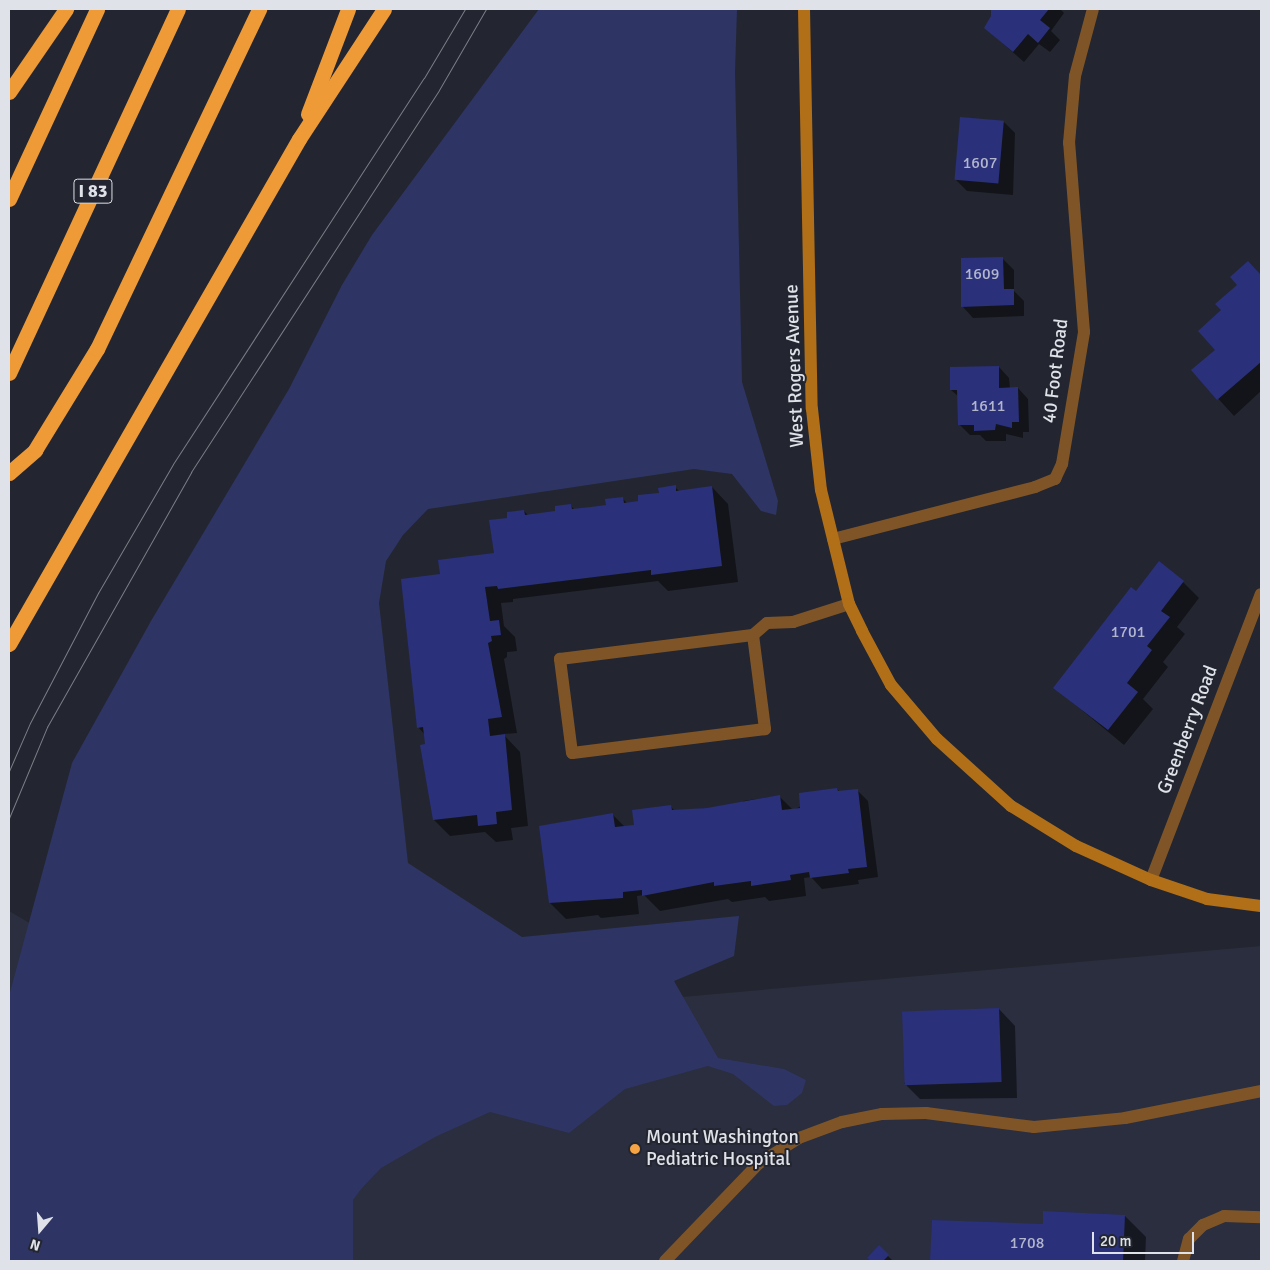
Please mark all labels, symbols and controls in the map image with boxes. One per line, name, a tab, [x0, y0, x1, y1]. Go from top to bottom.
house number: 1607	[963, 153, 997, 173]
road number: I 83	[73, 176, 113, 207]
house number: 1609	[965, 264, 999, 284]
street label: West Rogers Avenue	[781, 284, 809, 448]
street label: 40 Foot Road	[1038, 317, 1074, 425]
house number: 1611	[971, 396, 1005, 416]
house number: 1701	[1111, 622, 1145, 642]
street label: Greenberry Road	[1153, 662, 1223, 798]
place label: Mount Washington Pediatric Hospital	[646, 1127, 799, 1171]
marker: Mount Washington Pediatric Hospital	[628, 1142, 642, 1156]
north arrow	[15, 1205, 65, 1255]
scale bar	[1095, 1222, 1198, 1254]
text: 20 m	[1100, 1232, 1131, 1250]
house number: 1708	[1010, 1233, 1044, 1253]
text: N	[28, 1235, 42, 1254]

